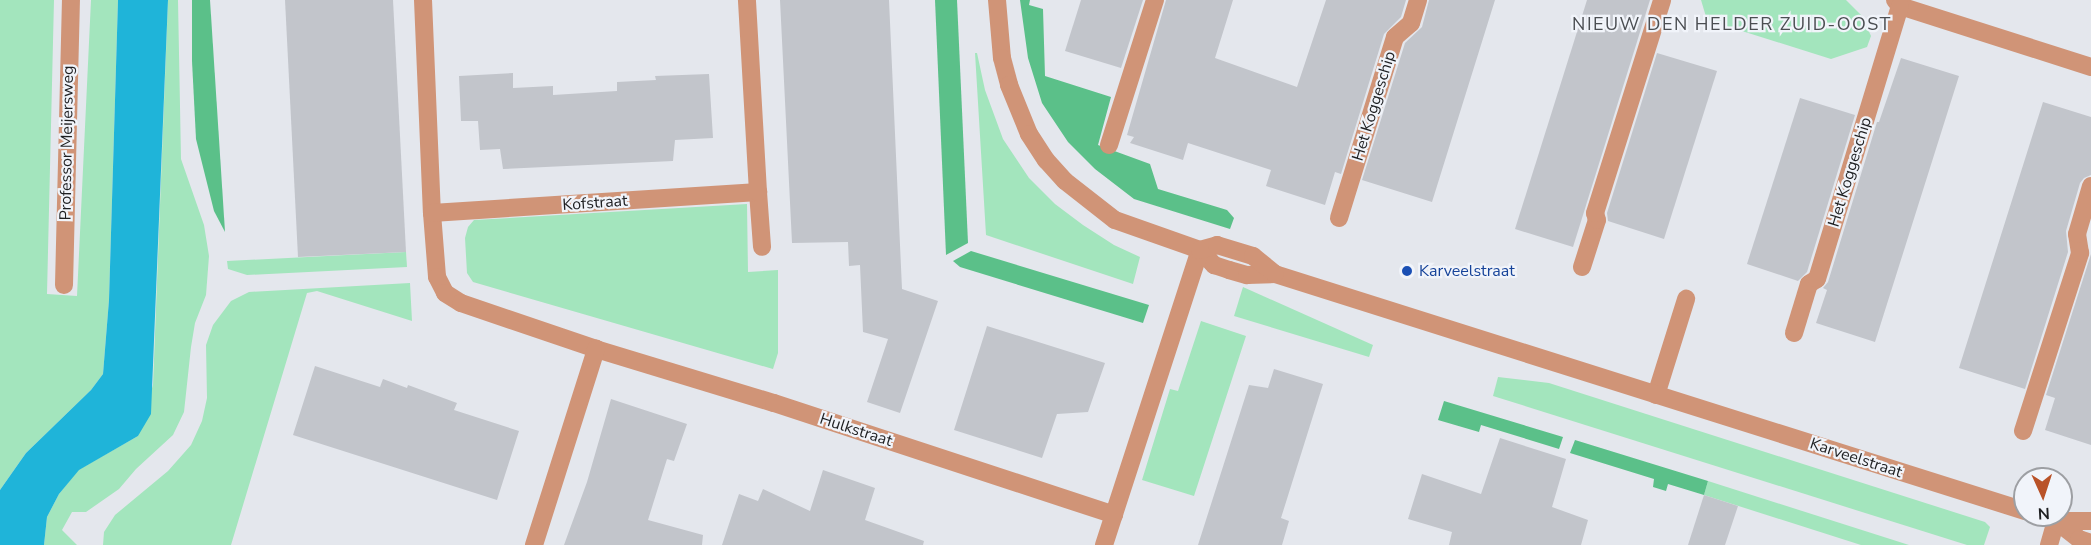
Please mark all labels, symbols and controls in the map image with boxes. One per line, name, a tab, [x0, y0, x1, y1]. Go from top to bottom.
district label: NIEUW DEN HELDER ZUID-OOST	[1572, 13, 1892, 35]
street label: Het Koggeschip	[1348, 49, 1400, 163]
street label: Professor Meijersweg	[56, 65, 78, 221]
street label: Het Koggeschip	[1824, 115, 1876, 229]
street label: Kofstraat	[562, 191, 628, 215]
place label: Karveelstraat	[1419, 261, 1515, 281]
marker: Karveelstraat	[1400, 264, 1414, 278]
street label: Hulkstraat	[817, 409, 895, 451]
street label: Karveelstraat	[1807, 434, 1905, 482]
north arrow	[2013, 467, 2073, 527]
text: N	[2037, 502, 2050, 524]

